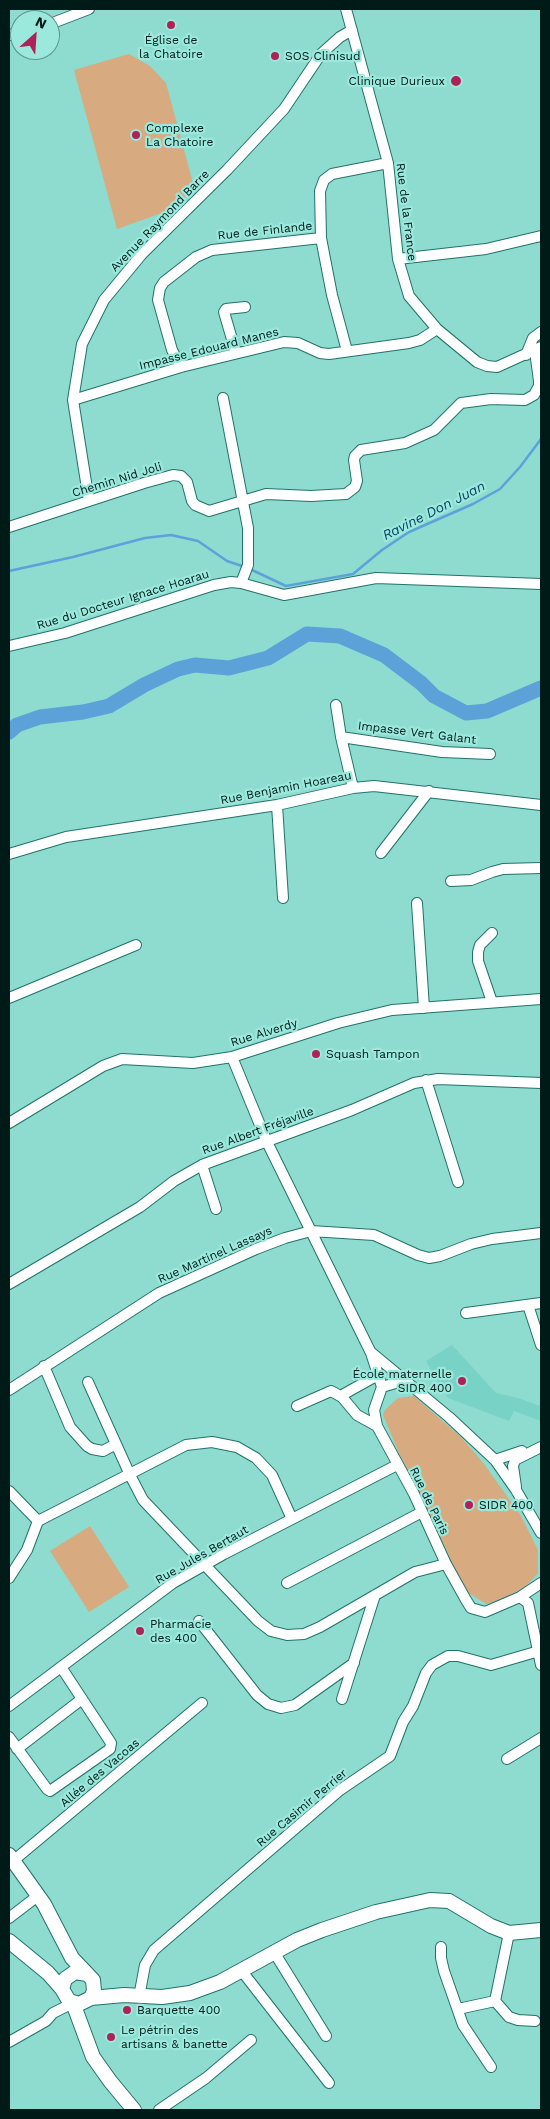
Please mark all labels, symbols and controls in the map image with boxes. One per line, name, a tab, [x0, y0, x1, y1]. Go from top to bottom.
north arrow	[10, 10, 60, 60]
text: N	[33, 13, 49, 32]
marker: Église de la Chatoire	[165, 19, 177, 31]
place label: Église de la Chatoire	[139, 33, 203, 61]
place label: SOS Clinisud	[285, 49, 360, 63]
marker: SOS Clinisud	[269, 50, 281, 62]
place label: Clinique Durieux	[348, 74, 445, 88]
marker: Clinique Durieux	[449, 74, 463, 88]
place label: Complexe La Chatoire	[146, 121, 213, 149]
marker: Complexe La Chatoire	[130, 129, 142, 141]
street label: Rue de la France	[393, 162, 419, 262]
street label: Avenue Raymond Barre	[108, 167, 212, 275]
street label: Rue de Finlande	[217, 219, 313, 243]
street label: Impasse Edouard Manes	[138, 325, 280, 373]
street label: Chemin Nid Joli	[70, 460, 164, 500]
water label: Ravine Don Juan	[380, 478, 488, 544]
street label: Rue du Docteur Ignace Hoarau	[35, 567, 211, 633]
street label: Impasse Vert Galant	[357, 719, 477, 747]
street label: Rue Benjamin Hoareau	[219, 768, 353, 808]
street label: Rue Alverdy	[229, 1016, 299, 1050]
place label: Squash Tampon	[326, 1047, 420, 1061]
marker: Squash Tampon	[310, 1048, 322, 1060]
street label: Rue Albert Fréjaville	[200, 1104, 316, 1158]
street label: Rue Martinel Lassays	[156, 1223, 274, 1287]
place label: École maternelle SIDR 400	[353, 1367, 452, 1395]
marker: École maternelle SIDR 400	[456, 1375, 468, 1387]
street label: Rue de Paris	[406, 1465, 452, 1537]
place label: SIDR 400	[479, 1498, 533, 1512]
marker: SIDR 400	[463, 1499, 475, 1511]
street label: Rue Jules Bertaut	[153, 1523, 251, 1587]
place label: Pharmacie des 400	[150, 1617, 211, 1645]
marker: Pharmacie des 400	[134, 1625, 146, 1637]
street label: Allée des Vacoas	[57, 1736, 143, 1810]
street label: Rue Casimir Perrier	[254, 1766, 350, 1850]
place label: Barquette 400	[137, 2003, 221, 2017]
marker: Barquette 400	[121, 2004, 133, 2016]
place label: Le pétrin des artisans & banette	[121, 2023, 228, 2051]
marker: Le pétrin des artisans & banette	[105, 2031, 117, 2043]

